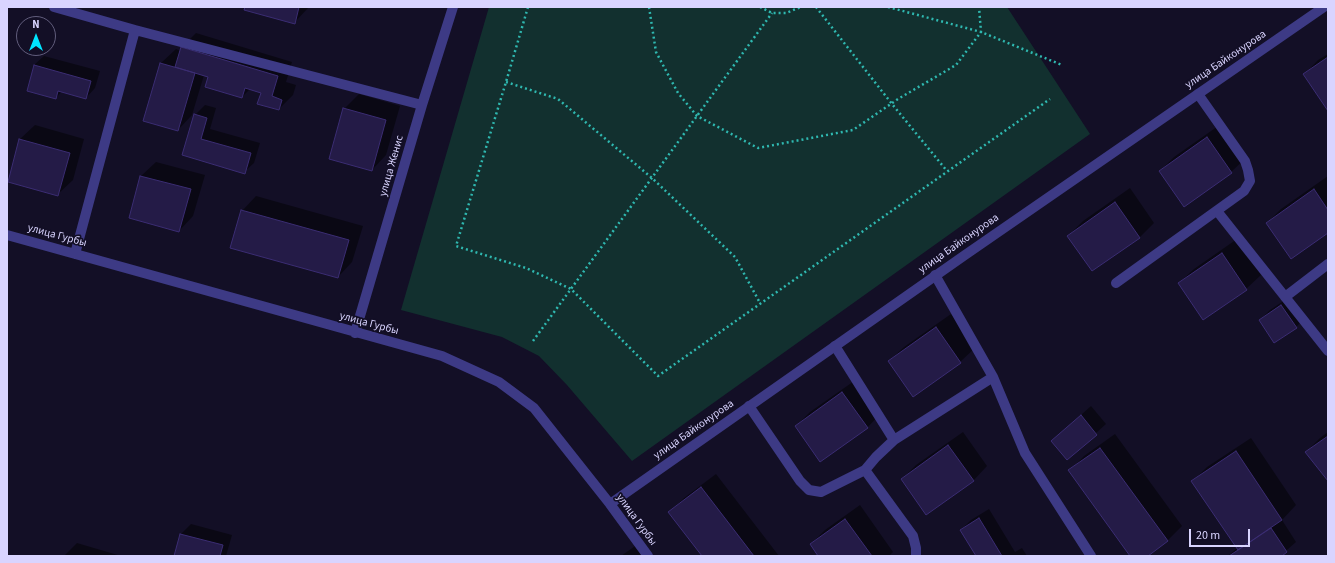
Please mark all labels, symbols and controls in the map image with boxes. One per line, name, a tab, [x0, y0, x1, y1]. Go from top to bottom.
north arrow	[16, 16, 56, 56]
text: N	[32, 17, 40, 32]
street label: улица Байконурова	[1183, 28, 1269, 92]
street label: улица Женис	[377, 134, 407, 198]
street label: улица Байконурова	[916, 211, 1002, 277]
street label: улица Гурбы	[26, 222, 88, 250]
street label: улица Гурбы	[338, 310, 400, 338]
street label: улица Байконурова	[651, 397, 737, 463]
street label: улица Гурбы	[613, 492, 659, 548]
scale bar	[1191, 521, 1252, 547]
text: 20 m	[1196, 527, 1220, 544]

